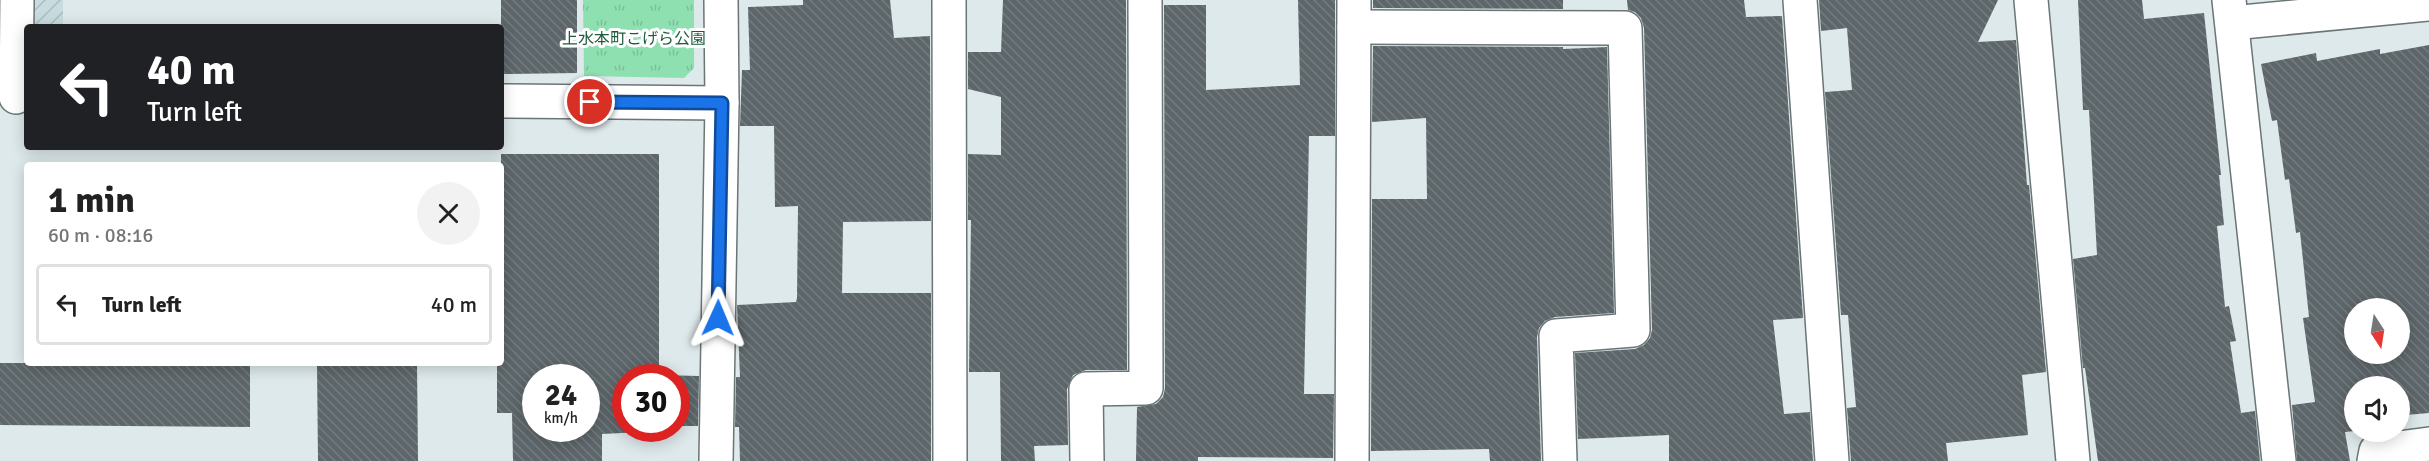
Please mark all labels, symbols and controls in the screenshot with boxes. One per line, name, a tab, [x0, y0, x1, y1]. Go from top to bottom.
park label: 上水本町こげら公園	[562, 29, 706, 49]
text: 40 m	[147, 45, 236, 96]
icon: left	[48, 48, 126, 126]
pin	[564, 76, 615, 127]
icon: arrive	[573, 85, 606, 118]
text: Turn left	[147, 96, 242, 129]
text: 1 min	[48, 178, 135, 223]
button: close	[417, 182, 480, 245]
text: 60 m · 08:16	[48, 223, 153, 248]
position arrow	[686, 286, 750, 350]
icon: left	[51, 288, 84, 321]
text: Turn left	[102, 291, 182, 318]
text: 40 m	[431, 291, 477, 318]
north arrow	[2344, 298, 2410, 364]
map controls	[2344, 298, 2410, 442]
speed limit sign: 30	[612, 364, 690, 442]
button: sound	[2344, 376, 2410, 442]
text: 24	[545, 377, 577, 414]
text: km/h	[544, 409, 578, 427]

